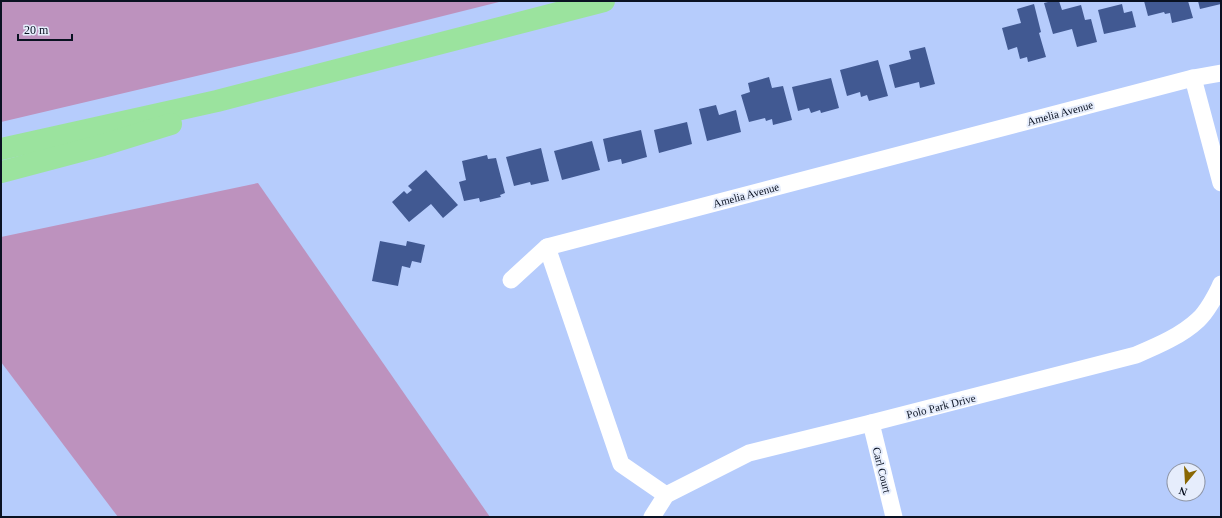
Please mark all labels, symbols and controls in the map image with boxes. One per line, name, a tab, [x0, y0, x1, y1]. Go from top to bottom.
scale bar	[18, 16, 72, 42]
text: 20 m	[24, 23, 49, 37]
street label: Amelia Avenue	[1026, 98, 1094, 128]
street label: Amelia Avenue	[712, 180, 780, 210]
street label: Polo Park Drive	[905, 392, 977, 420]
street label: Carl Court	[871, 446, 893, 494]
north arrow	[1166, 462, 1206, 502]
text: N	[1177, 485, 1189, 498]

